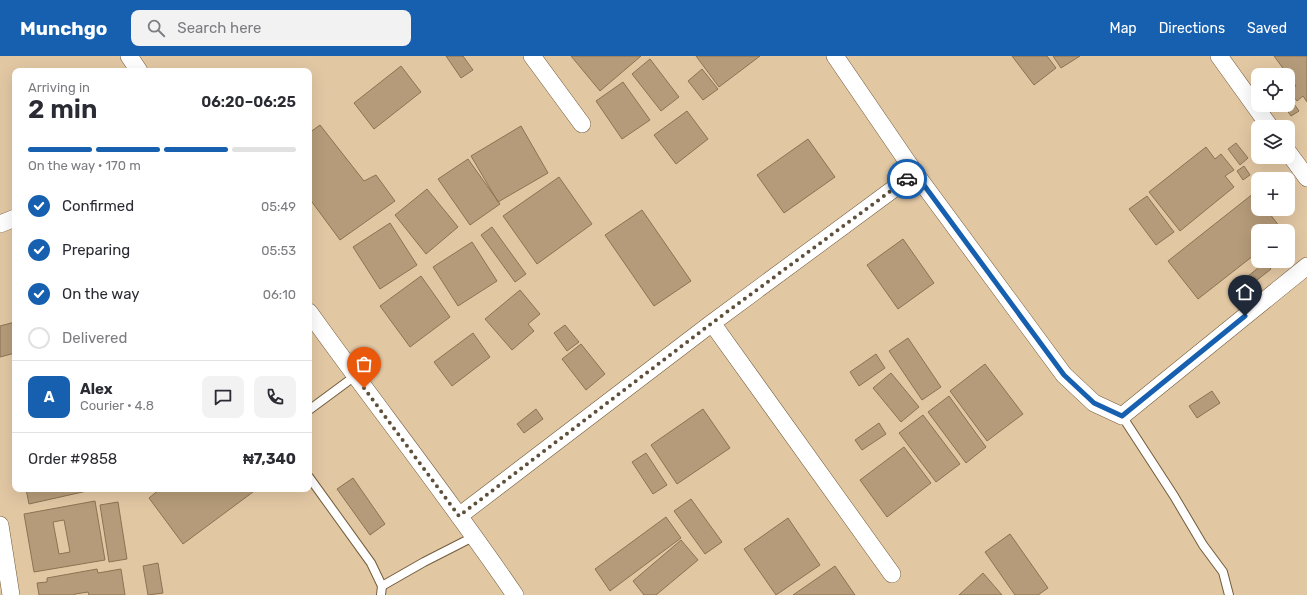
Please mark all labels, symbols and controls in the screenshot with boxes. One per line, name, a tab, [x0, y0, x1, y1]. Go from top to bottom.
search box	[131, 10, 411, 46]
text: Munchgo	[20, 17, 107, 40]
icon: search	[145, 17, 167, 39]
text: Search here	[177, 19, 262, 37]
text: Map	[1110, 20, 1137, 37]
text: Directions	[1159, 20, 1225, 37]
text: Saved	[1247, 20, 1287, 37]
map controls	[1251, 68, 1295, 268]
button: locate	[1251, 68, 1295, 112]
text: Arriving in	[28, 80, 90, 95]
text: 06:20–06:25	[201, 93, 296, 111]
text: 2 min	[28, 94, 97, 125]
button: layers	[1251, 120, 1295, 164]
text: On the way · 170 m	[28, 158, 141, 173]
courier	[887, 159, 927, 199]
icon: car	[896, 168, 918, 190]
button: +	[1251, 172, 1295, 216]
icon: check	[28, 195, 50, 217]
text: Confirmed	[62, 197, 134, 215]
text: 05:49	[261, 199, 296, 214]
button: −	[1251, 224, 1295, 268]
icon: check	[28, 239, 50, 261]
text: Preparing	[62, 241, 130, 259]
text: 05:53	[261, 243, 296, 258]
pin	[1228, 275, 1262, 316]
icon: home	[1234, 281, 1256, 303]
icon: check	[28, 283, 50, 305]
text: On the way	[62, 285, 140, 303]
text: 06:10	[263, 287, 296, 302]
text: Delivered	[62, 329, 127, 347]
pin	[347, 347, 381, 388]
icon: bag	[353, 353, 375, 375]
button: chat	[202, 376, 244, 418]
button: phone	[254, 376, 296, 418]
text: Alex	[80, 380, 113, 398]
text: A	[44, 388, 54, 406]
text: Courier · 4.8	[80, 398, 154, 413]
text: Order #9858	[28, 450, 117, 468]
text: ₦7,340	[243, 450, 296, 468]

